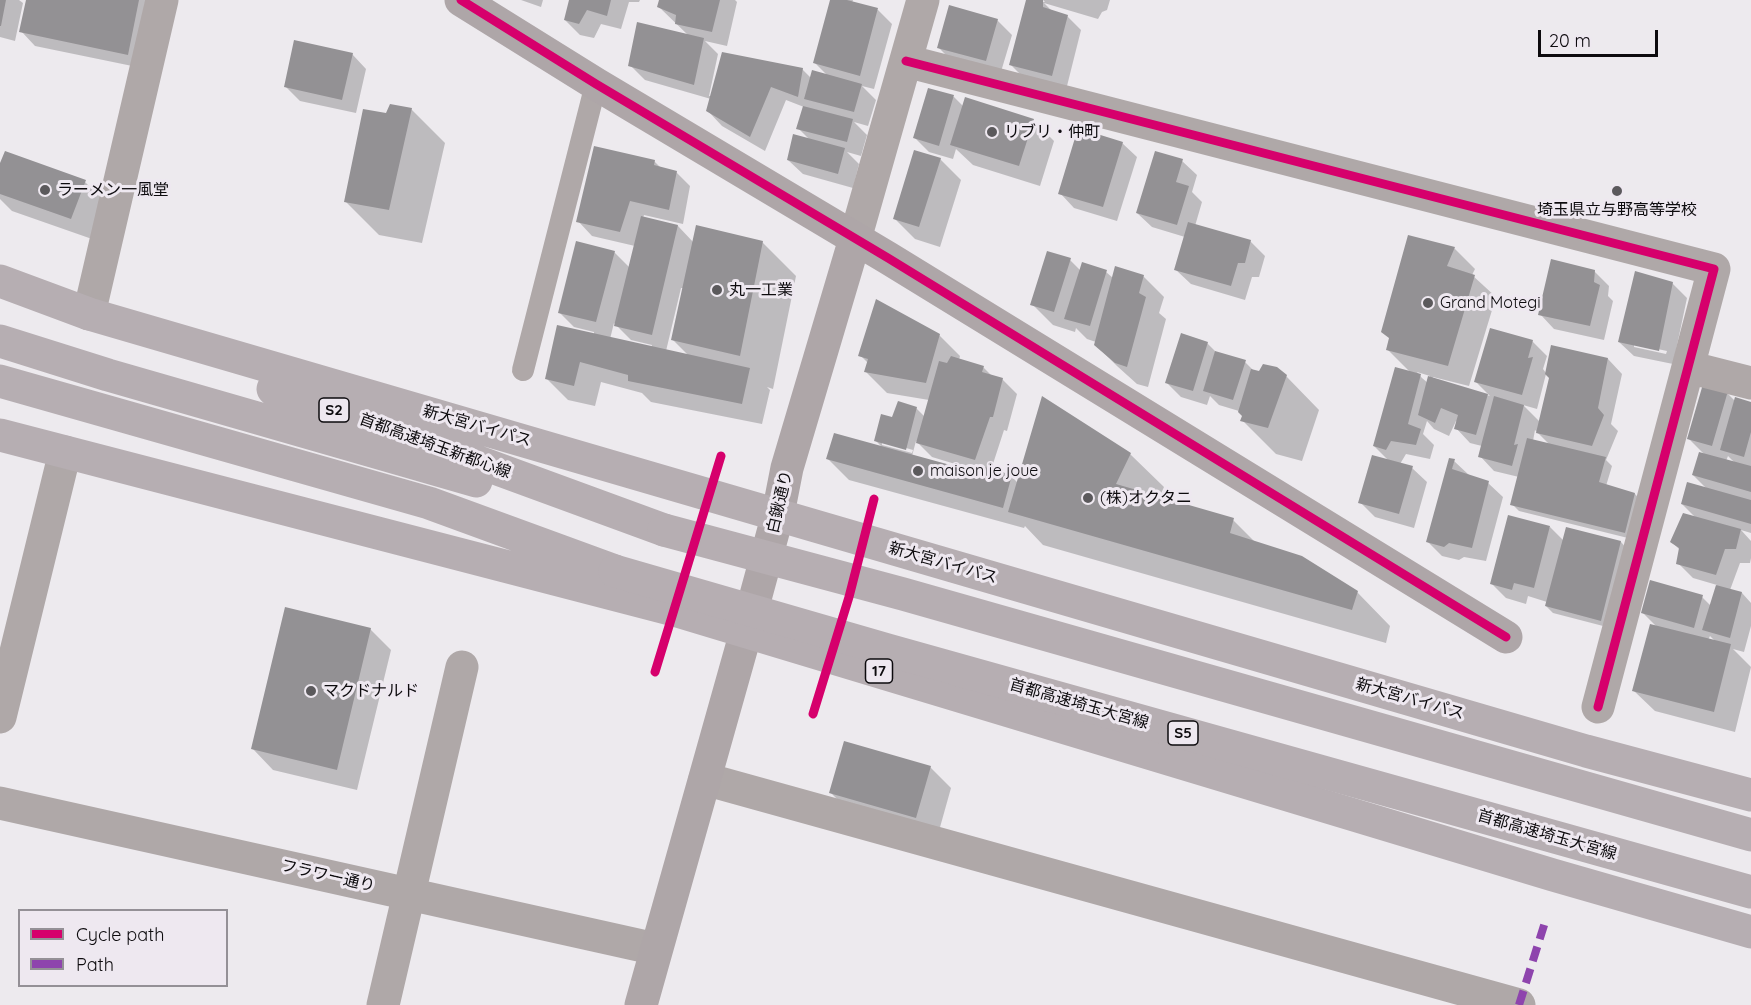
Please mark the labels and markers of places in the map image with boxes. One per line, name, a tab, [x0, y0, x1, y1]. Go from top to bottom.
place label: リブリ・仲町	[1004, 122, 1100, 142]
marker: リブリ・仲町	[985, 125, 999, 139]
place label: ラーメン一風堂	[57, 180, 169, 200]
marker: ラーメン一風堂	[38, 183, 52, 197]
marker: 埼玉県立与野高等学校	[1610, 184, 1624, 198]
place label: 埼玉県立与野高等学校	[1537, 200, 1697, 220]
place label: 丸一工業	[729, 280, 793, 300]
marker: 丸一工業	[710, 283, 724, 297]
place label: Grand Motegi	[1440, 293, 1541, 313]
marker: Grand Motegi	[1421, 296, 1435, 310]
place label: maison je joue	[930, 461, 1038, 481]
marker: maison je joue	[911, 464, 925, 478]
place label: (株)オクタニ	[1100, 488, 1192, 508]
marker: (株)オクタニ	[1081, 491, 1095, 505]
place label: マクドナルド	[323, 681, 419, 701]
marker: マクドナルド	[304, 684, 318, 698]

